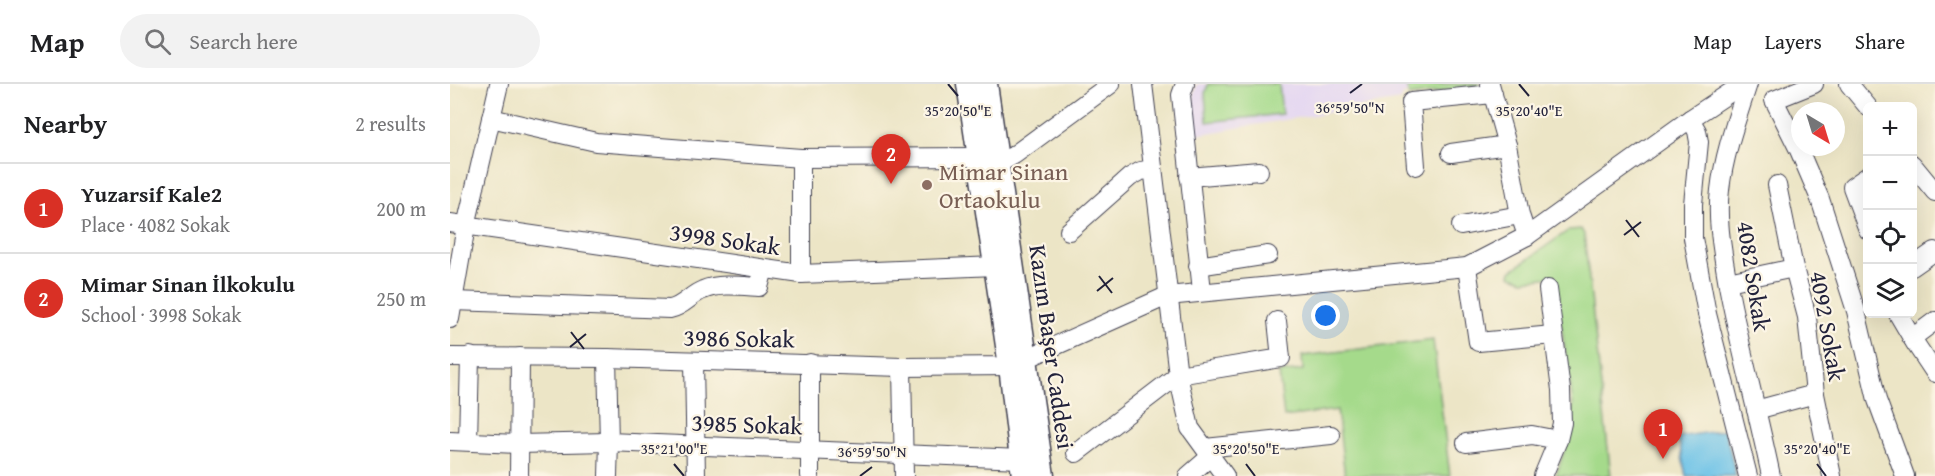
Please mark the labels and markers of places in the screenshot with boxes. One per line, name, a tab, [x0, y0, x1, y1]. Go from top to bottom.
pin: 2	[872, 135, 910, 184]
place label: Mimar Sinan Ortaokulu	[939, 154, 1069, 217]
marker: Mimar Sinan Ortaokulu	[920, 178, 934, 192]
pin: 1	[1644, 410, 1682, 459]

